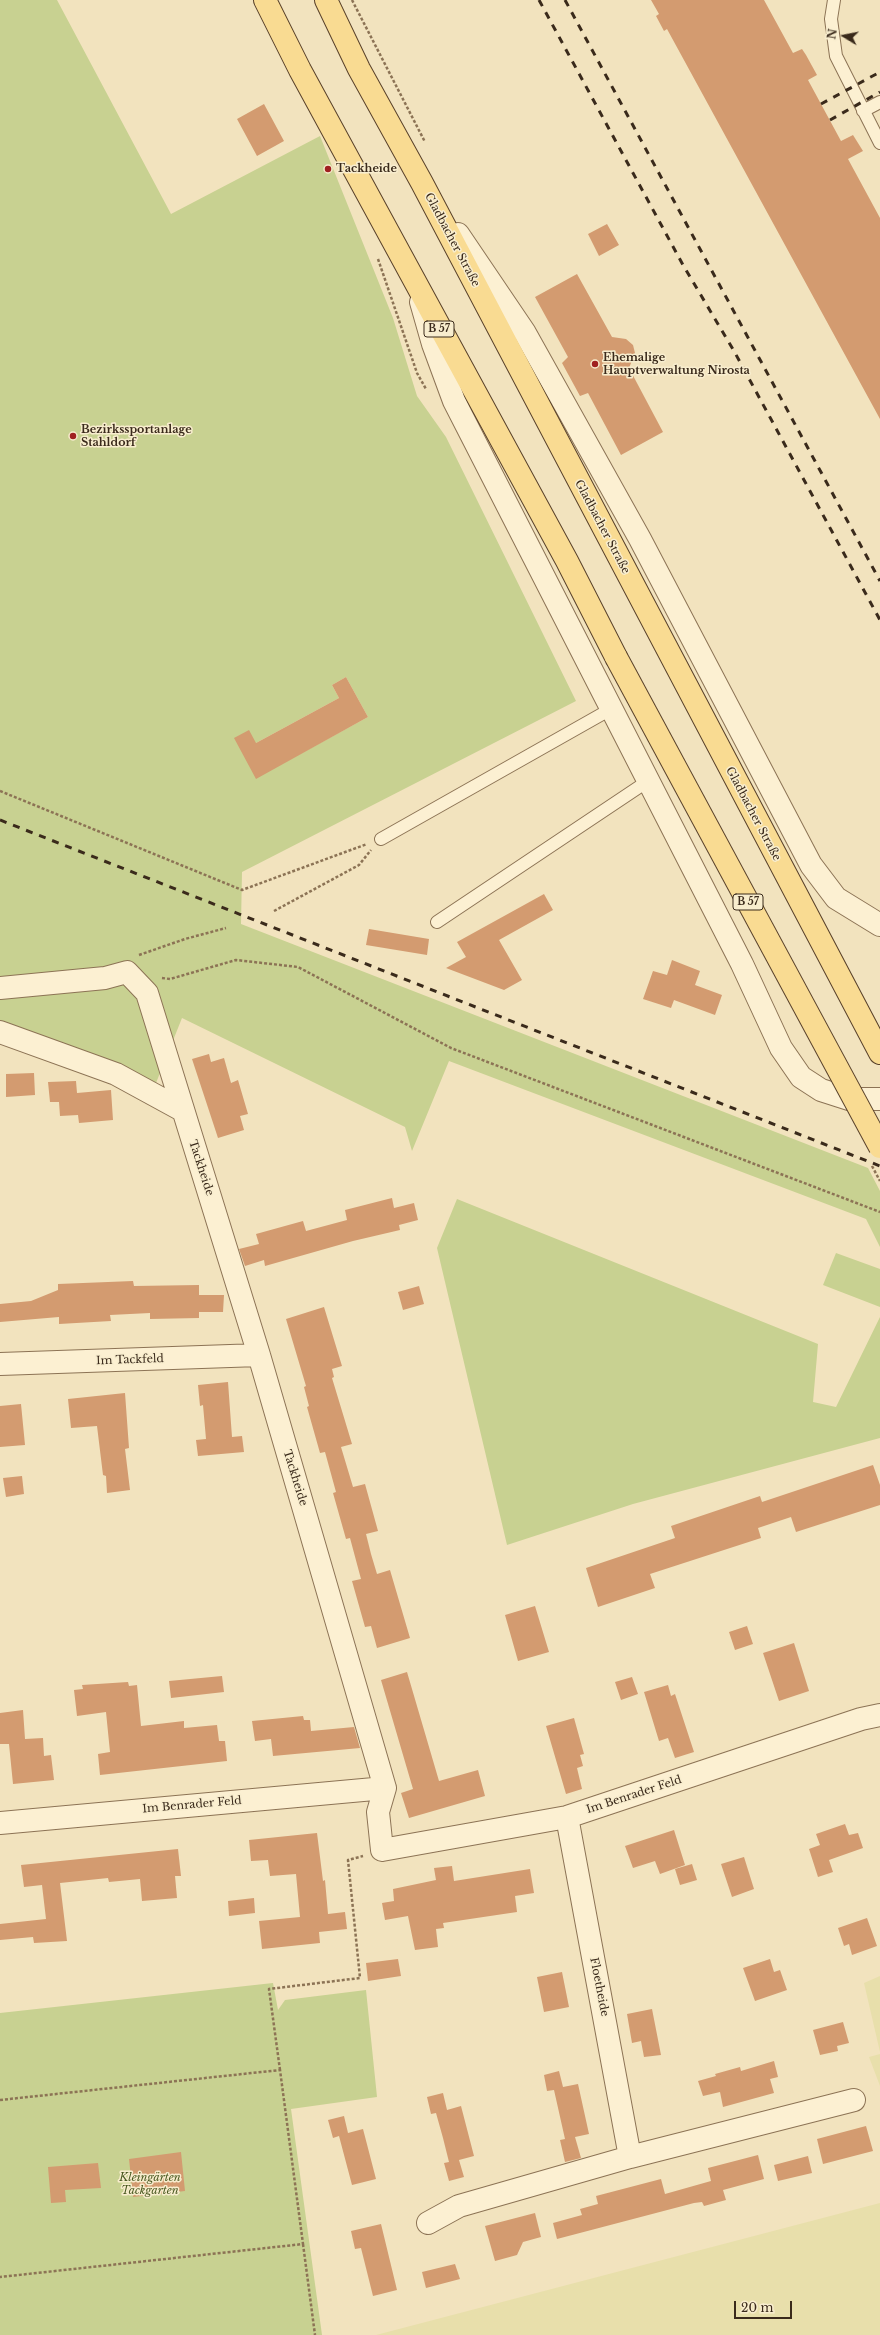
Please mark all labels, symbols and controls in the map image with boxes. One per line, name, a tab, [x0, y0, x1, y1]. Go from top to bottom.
north arrow	[824, 16, 864, 56]
text: N	[824, 28, 840, 40]
place label: Tackheide	[336, 162, 397, 176]
marker: Tackheide	[323, 164, 333, 174]
street label: Gladbacher Straße	[422, 191, 482, 289]
road number: B 57	[424, 321, 454, 337]
place label: Ehemalige Hauptverwaltung Nirosta	[603, 351, 750, 377]
marker: Ehemalige Hauptverwaltung Nirosta	[590, 359, 600, 369]
place label: Bezirkssportanlage Stahldorf	[81, 423, 192, 449]
marker: Bezirkssportanlage Stahldorf	[68, 431, 78, 441]
street label: Gladbacher Straße	[572, 478, 632, 576]
street label: Gladbacher Straße	[723, 765, 783, 863]
road number: B 57	[733, 894, 763, 910]
street label: Tackheide	[186, 1138, 216, 1198]
street label: Im Tackfeld	[96, 1352, 164, 1368]
street label: Tackheide	[280, 1448, 310, 1508]
street label: Im Benrader Feld	[585, 1773, 683, 1817]
street label: Im Benrader Feld	[142, 1794, 242, 1816]
street label: Floetheide	[587, 1956, 611, 2018]
park label: Kleingärten Tackgarten	[119, 2171, 181, 2197]
scale bar	[736, 2293, 794, 2319]
text: 20 m	[741, 2300, 773, 2315]

